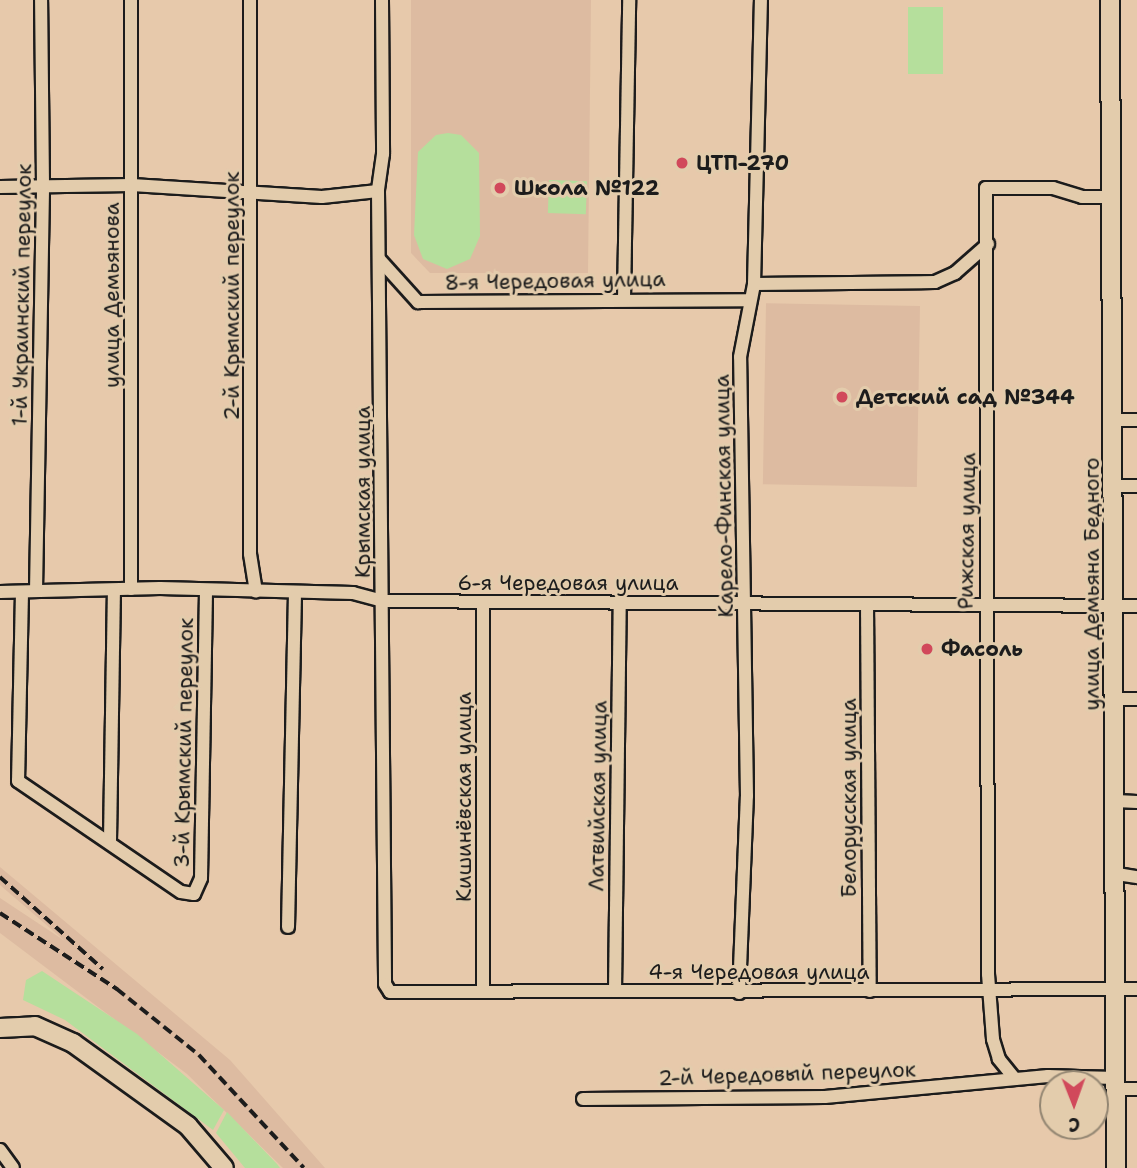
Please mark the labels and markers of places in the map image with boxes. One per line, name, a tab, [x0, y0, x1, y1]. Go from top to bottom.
place label: ЦТП-270	[696, 150, 789, 176]
marker: ЦТП-270	[674, 155, 690, 171]
place label: Школа №122	[514, 175, 660, 201]
marker: Школа №122	[492, 180, 508, 196]
place label: Детский сад №344	[856, 384, 1075, 410]
marker: Детский сад №344	[834, 389, 850, 405]
place label: Фасоль	[941, 636, 1023, 662]
marker: Фасоль	[919, 641, 935, 657]

